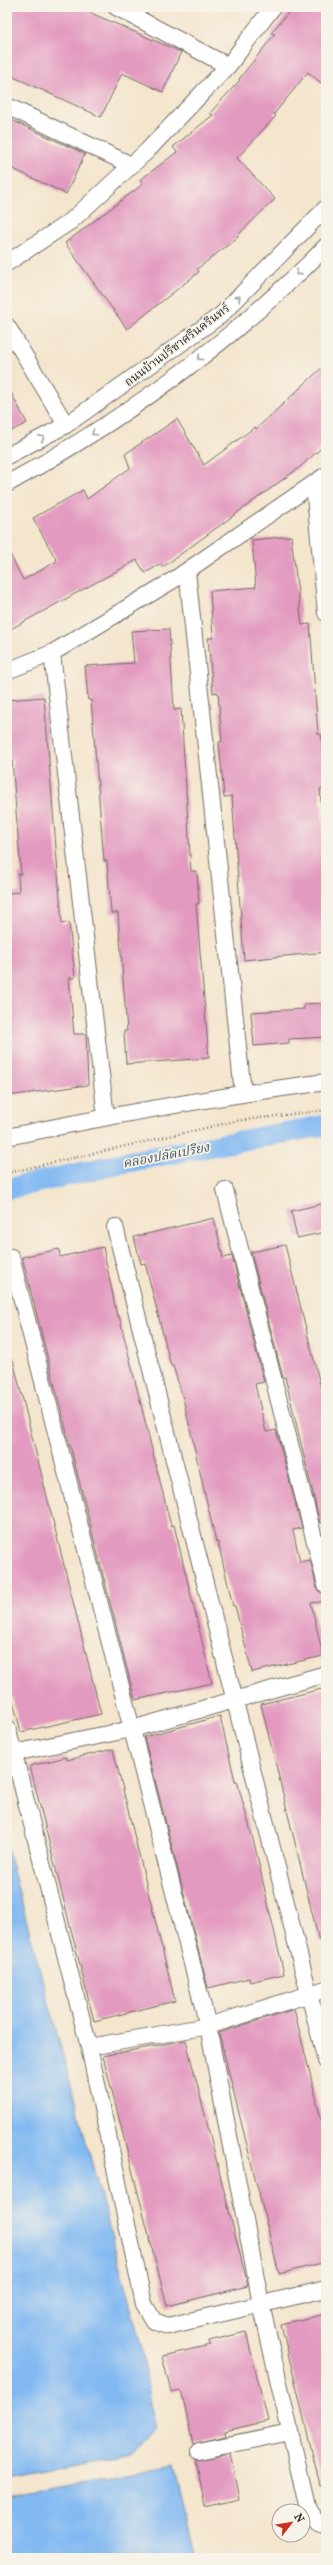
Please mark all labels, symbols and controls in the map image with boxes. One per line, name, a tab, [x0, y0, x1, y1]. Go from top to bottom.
one-way arrow	[295, 268, 303, 276]
one-way arrow	[233, 295, 241, 303]
street label: ถนนบ้านปรีชาศรีนครินทร์	[122, 301, 233, 389]
one-way arrow	[198, 354, 205, 361]
one-way arrow	[91, 428, 98, 436]
one-way arrow	[37, 435, 45, 442]
water label: คลองปลัดเปรียง	[121, 1139, 211, 1171]
north arrow	[271, 2503, 311, 2543]
text: N	[291, 2511, 307, 2526]

